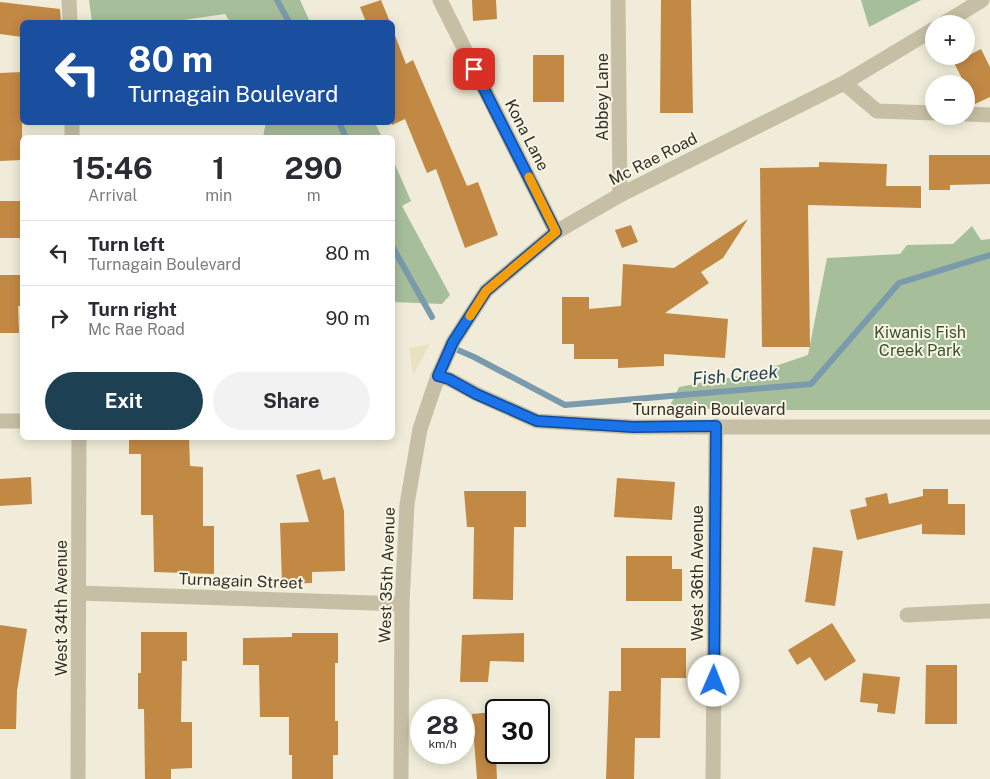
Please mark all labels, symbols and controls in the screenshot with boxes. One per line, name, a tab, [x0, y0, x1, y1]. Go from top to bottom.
map controls	[925, 15, 975, 125]
button: +	[925, 15, 975, 65]
text: 80 m	[128, 39, 213, 80]
icon: left	[45, 40, 110, 105]
pin	[453, 48, 495, 90]
street label: Abbey Lane	[593, 53, 612, 141]
icon: arrive	[460, 55, 488, 83]
button: −	[925, 75, 975, 125]
text: Turnagain Boulevard	[128, 81, 338, 107]
street label: Kona Lane	[501, 96, 553, 174]
street label: Mc Rae Road	[606, 129, 700, 189]
text: 15:46	[72, 150, 153, 186]
text: 1	[212, 150, 225, 186]
text: 290	[285, 150, 343, 186]
text: Arrival	[88, 186, 137, 205]
text: min	[205, 186, 232, 205]
text: m	[307, 186, 321, 205]
text: Turn left	[88, 233, 165, 255]
icon: left	[45, 239, 73, 267]
text: 80 m	[325, 242, 370, 264]
text: Turnagain Boulevard	[88, 255, 241, 274]
text: Turn right	[88, 298, 177, 320]
icon: right	[45, 304, 73, 332]
text: 90 m	[326, 307, 370, 329]
text: Mc Rae Road	[88, 320, 185, 339]
park label: Kiwanis Fish Creek Park	[874, 323, 966, 360]
water label: Fish Creek	[691, 361, 779, 389]
button: Exit	[45, 372, 203, 430]
button: Share	[213, 372, 370, 430]
street label: Turnagain Boulevard	[633, 400, 786, 419]
street label: West 36th Avenue	[688, 505, 707, 641]
street label: West 35th Avenue	[375, 507, 399, 643]
street label: West 34th Avenue	[52, 540, 71, 676]
street label: Turnagain Street	[178, 569, 304, 593]
position arrow	[687, 654, 739, 706]
speed limit sign: 30	[485, 699, 550, 764]
text: 28	[426, 710, 459, 740]
text: km/h	[428, 737, 457, 751]

